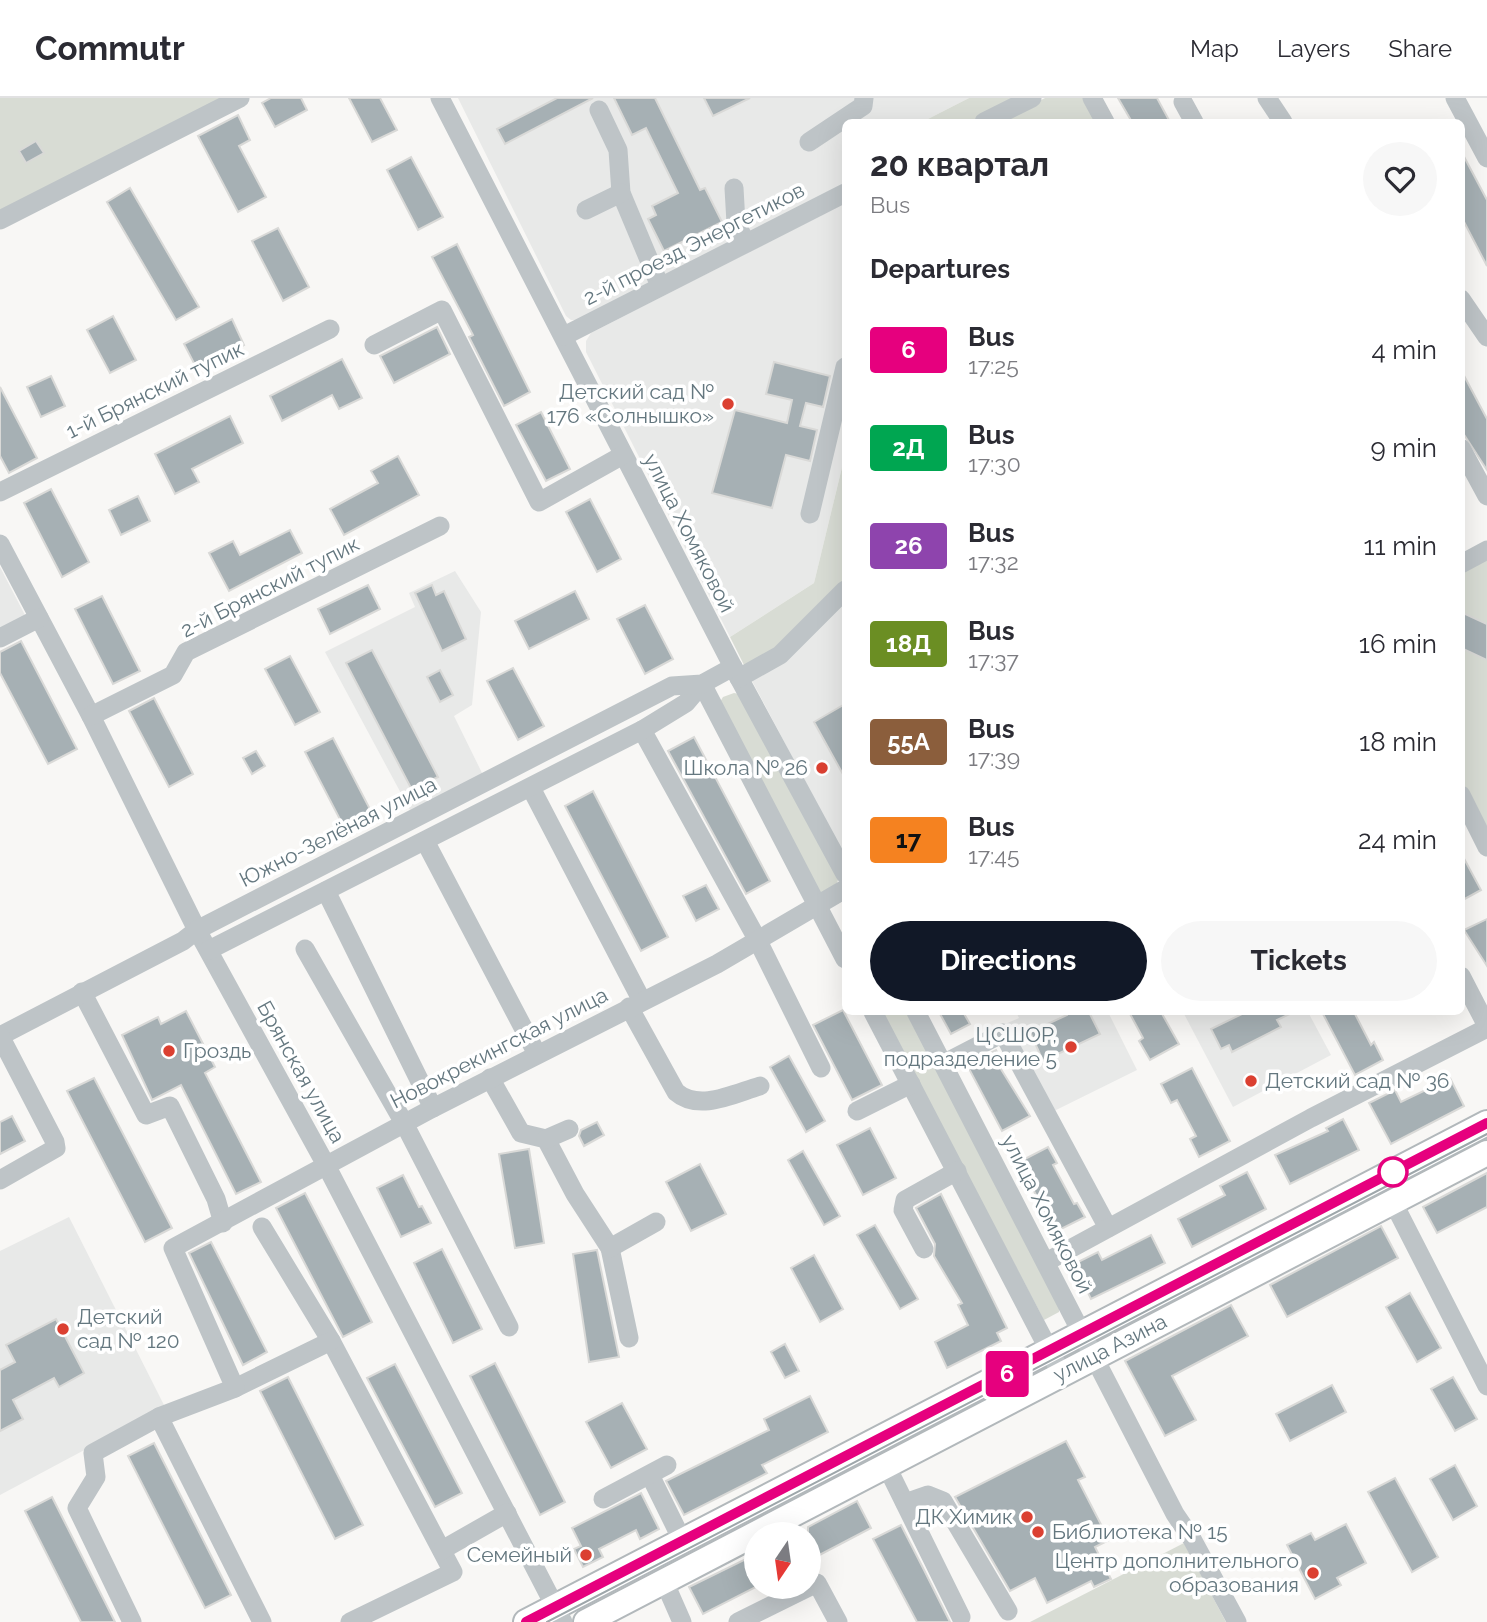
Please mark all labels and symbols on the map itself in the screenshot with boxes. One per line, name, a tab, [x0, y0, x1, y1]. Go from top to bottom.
street label: 2-й проезд Энергетиков	[579, 177, 808, 310]
street label: 1-й Брянский тупик	[62, 336, 248, 443]
place label: Детский сад № 176 «Солнышко»	[547, 379, 714, 428]
marker: Детский сад № 176 «Солнышко»	[720, 396, 736, 412]
street label: улица Хомяковой	[639, 449, 740, 616]
street label: 2-й Брянский тупик	[176, 531, 363, 642]
place label: Школа № 26	[684, 755, 808, 780]
marker: Школа № 26	[814, 760, 830, 776]
street label: Южно-Зелёная улица	[235, 771, 440, 892]
street label: Новокрекингская улица	[386, 982, 612, 1113]
street label: Брянская улица	[252, 996, 351, 1147]
place label: ЦСШОР, подразделение 5	[884, 1022, 1057, 1071]
place label: Гроздь	[183, 1038, 251, 1063]
marker: ЦСШОР, подразделение 5	[1063, 1039, 1079, 1055]
marker: Гроздь	[161, 1043, 177, 1059]
place label: Детский сад № 36	[1265, 1068, 1450, 1093]
marker: Детский сад № 36	[1243, 1073, 1259, 1089]
street label: улица Хомяковой	[997, 1130, 1098, 1297]
unlabelled marker	[1378, 1157, 1408, 1187]
place label: Детский сад № 120	[77, 1304, 180, 1353]
street label: улица Азина	[1049, 1308, 1171, 1387]
marker: Детский сад № 120	[55, 1321, 71, 1337]
line badge: 6	[984, 1351, 1030, 1397]
place label: ДК Химик	[915, 1504, 1013, 1529]
marker: ДК Химик	[1019, 1509, 1035, 1525]
place label: Библиотека № 15	[1052, 1519, 1228, 1544]
north arrow	[744, 1522, 821, 1600]
marker: Библиотека № 15	[1030, 1524, 1046, 1540]
place label: Семейный	[467, 1542, 572, 1567]
marker: Семейный	[578, 1547, 594, 1563]
place label: Центр дополнительного образования	[1055, 1548, 1299, 1597]
marker: Центр дополнительного образования	[1305, 1565, 1321, 1581]

